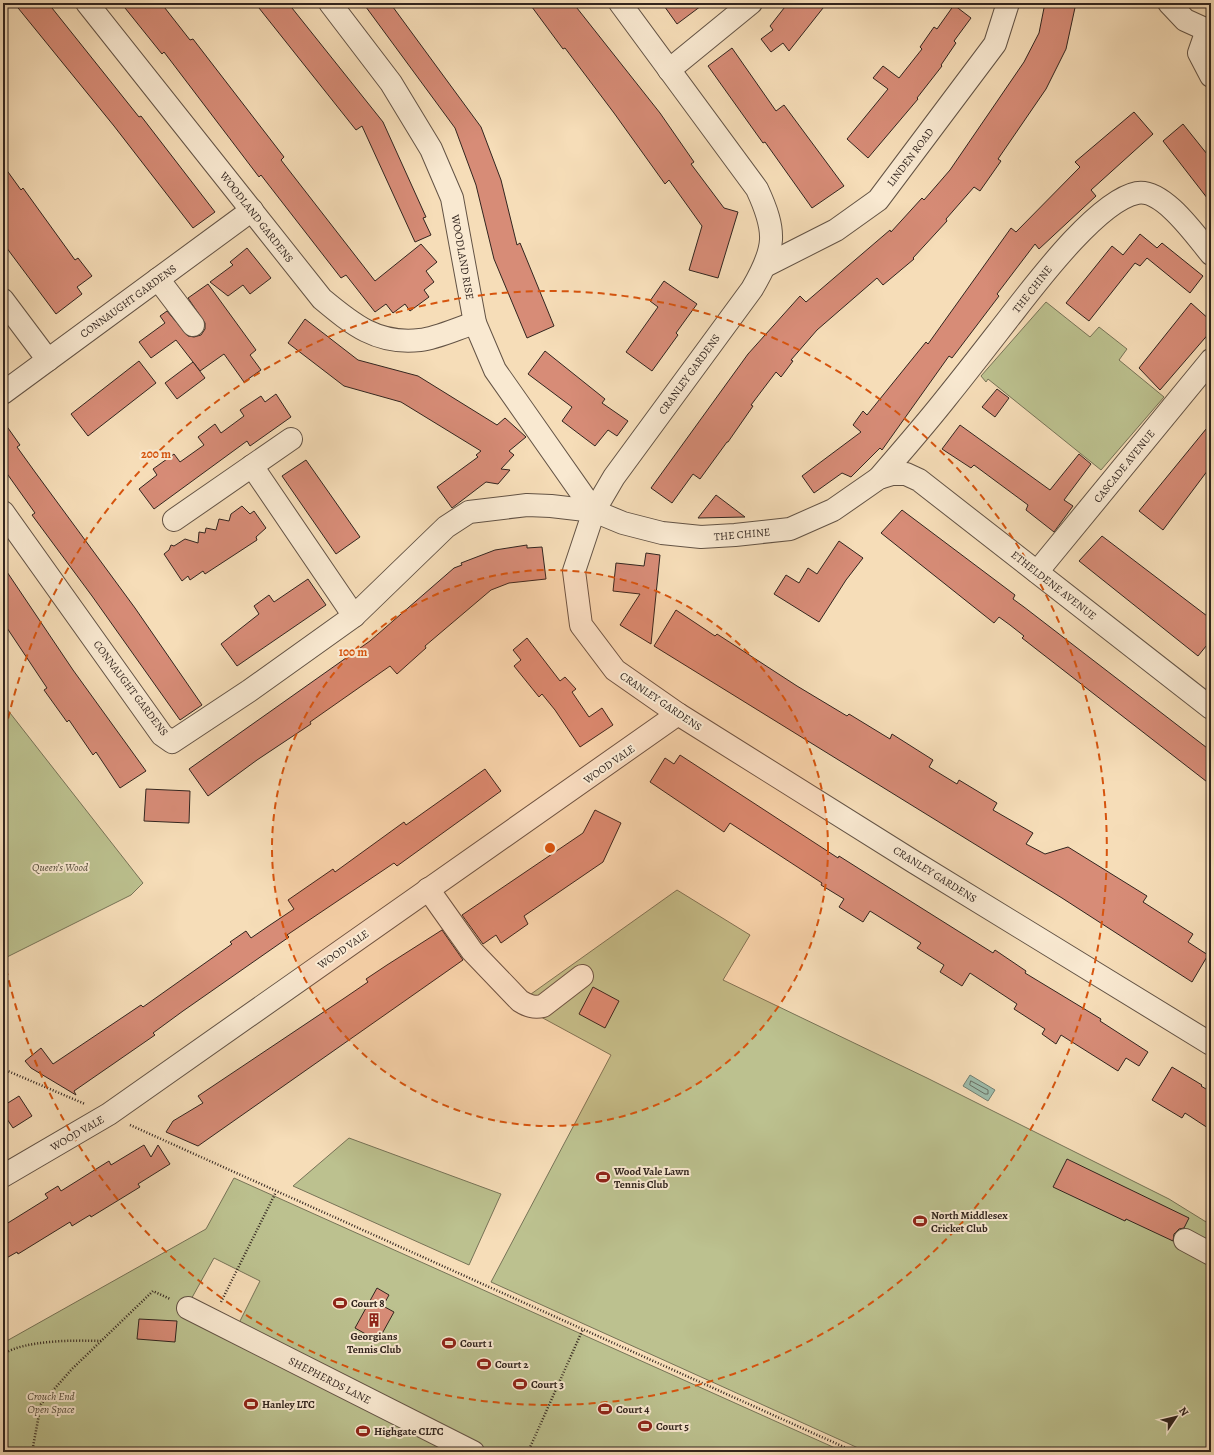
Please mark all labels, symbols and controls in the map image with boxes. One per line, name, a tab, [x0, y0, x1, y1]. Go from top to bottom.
street label: LINDEN ROAD	[883, 125, 938, 190]
street label: WOODLAND GARDENS	[216, 168, 297, 266]
street label: WOODLAND RISE	[447, 212, 477, 301]
street label: CONNAUGHT GARDENS	[77, 261, 180, 342]
street label: THE CHINE	[1009, 262, 1056, 316]
street label: CRANLEY GARDENS	[655, 331, 724, 418]
street label: CASCADE AVENUE	[1090, 427, 1159, 506]
text: 200 m	[141, 446, 171, 462]
street label: THE CHINE	[713, 525, 771, 544]
street label: ETHELDENE AVENUE	[1008, 547, 1100, 623]
street label: CONNAUGHT GARDENS	[90, 637, 172, 739]
text: 100 m	[339, 644, 367, 660]
street label: CRANLEY GARDENS	[617, 668, 705, 735]
street label: WOOD VALE	[580, 741, 638, 788]
centre of rings	[543, 841, 557, 855]
street label: CRANLEY GARDENS	[890, 843, 980, 906]
park label: Queen’s Wood	[32, 860, 88, 875]
street label: WOOD VALE	[314, 926, 372, 973]
street label: WOOD VALE	[47, 1112, 107, 1155]
place label: Wood Vale Lawn Tennis Club	[613, 1164, 690, 1192]
sports icon: Wood Vale Lawn Tennis Club	[595, 1169, 611, 1185]
place label: North Middlesex Cricket Club	[931, 1208, 1008, 1236]
sports icon: North Middlesex Cricket Club	[912, 1213, 928, 1229]
sports icon: Court 8	[332, 1295, 348, 1311]
place label: Court 8	[351, 1296, 385, 1311]
building icon: Georgians Tennis Club	[366, 1312, 382, 1328]
place label: Georgians Tennis Club	[347, 1329, 401, 1357]
sports icon: Court 1	[441, 1335, 457, 1351]
place label: Court 1	[460, 1336, 492, 1351]
street label: SHEPHERDS LANE	[286, 1353, 374, 1408]
sports icon: Court 2	[476, 1356, 492, 1372]
place label: Court 2	[495, 1357, 529, 1372]
sports icon: Court 3	[512, 1376, 528, 1392]
place label: Court 3	[531, 1377, 564, 1392]
park label: Crouch End Open Space	[27, 1389, 75, 1417]
sports icon: Hanley LTC	[243, 1396, 259, 1412]
place label: Hanley LTC	[262, 1397, 315, 1412]
north arrow	[1156, 1397, 1196, 1437]
sports icon: Court 4	[597, 1401, 613, 1417]
place label: Court 4	[616, 1402, 650, 1417]
text: N	[1175, 1404, 1192, 1419]
sports icon: Court 5	[637, 1418, 653, 1434]
place label: Court 5	[656, 1419, 689, 1434]
sports icon: Highgate CLTC	[355, 1423, 371, 1439]
place label: Highgate CLTC	[374, 1424, 444, 1439]

